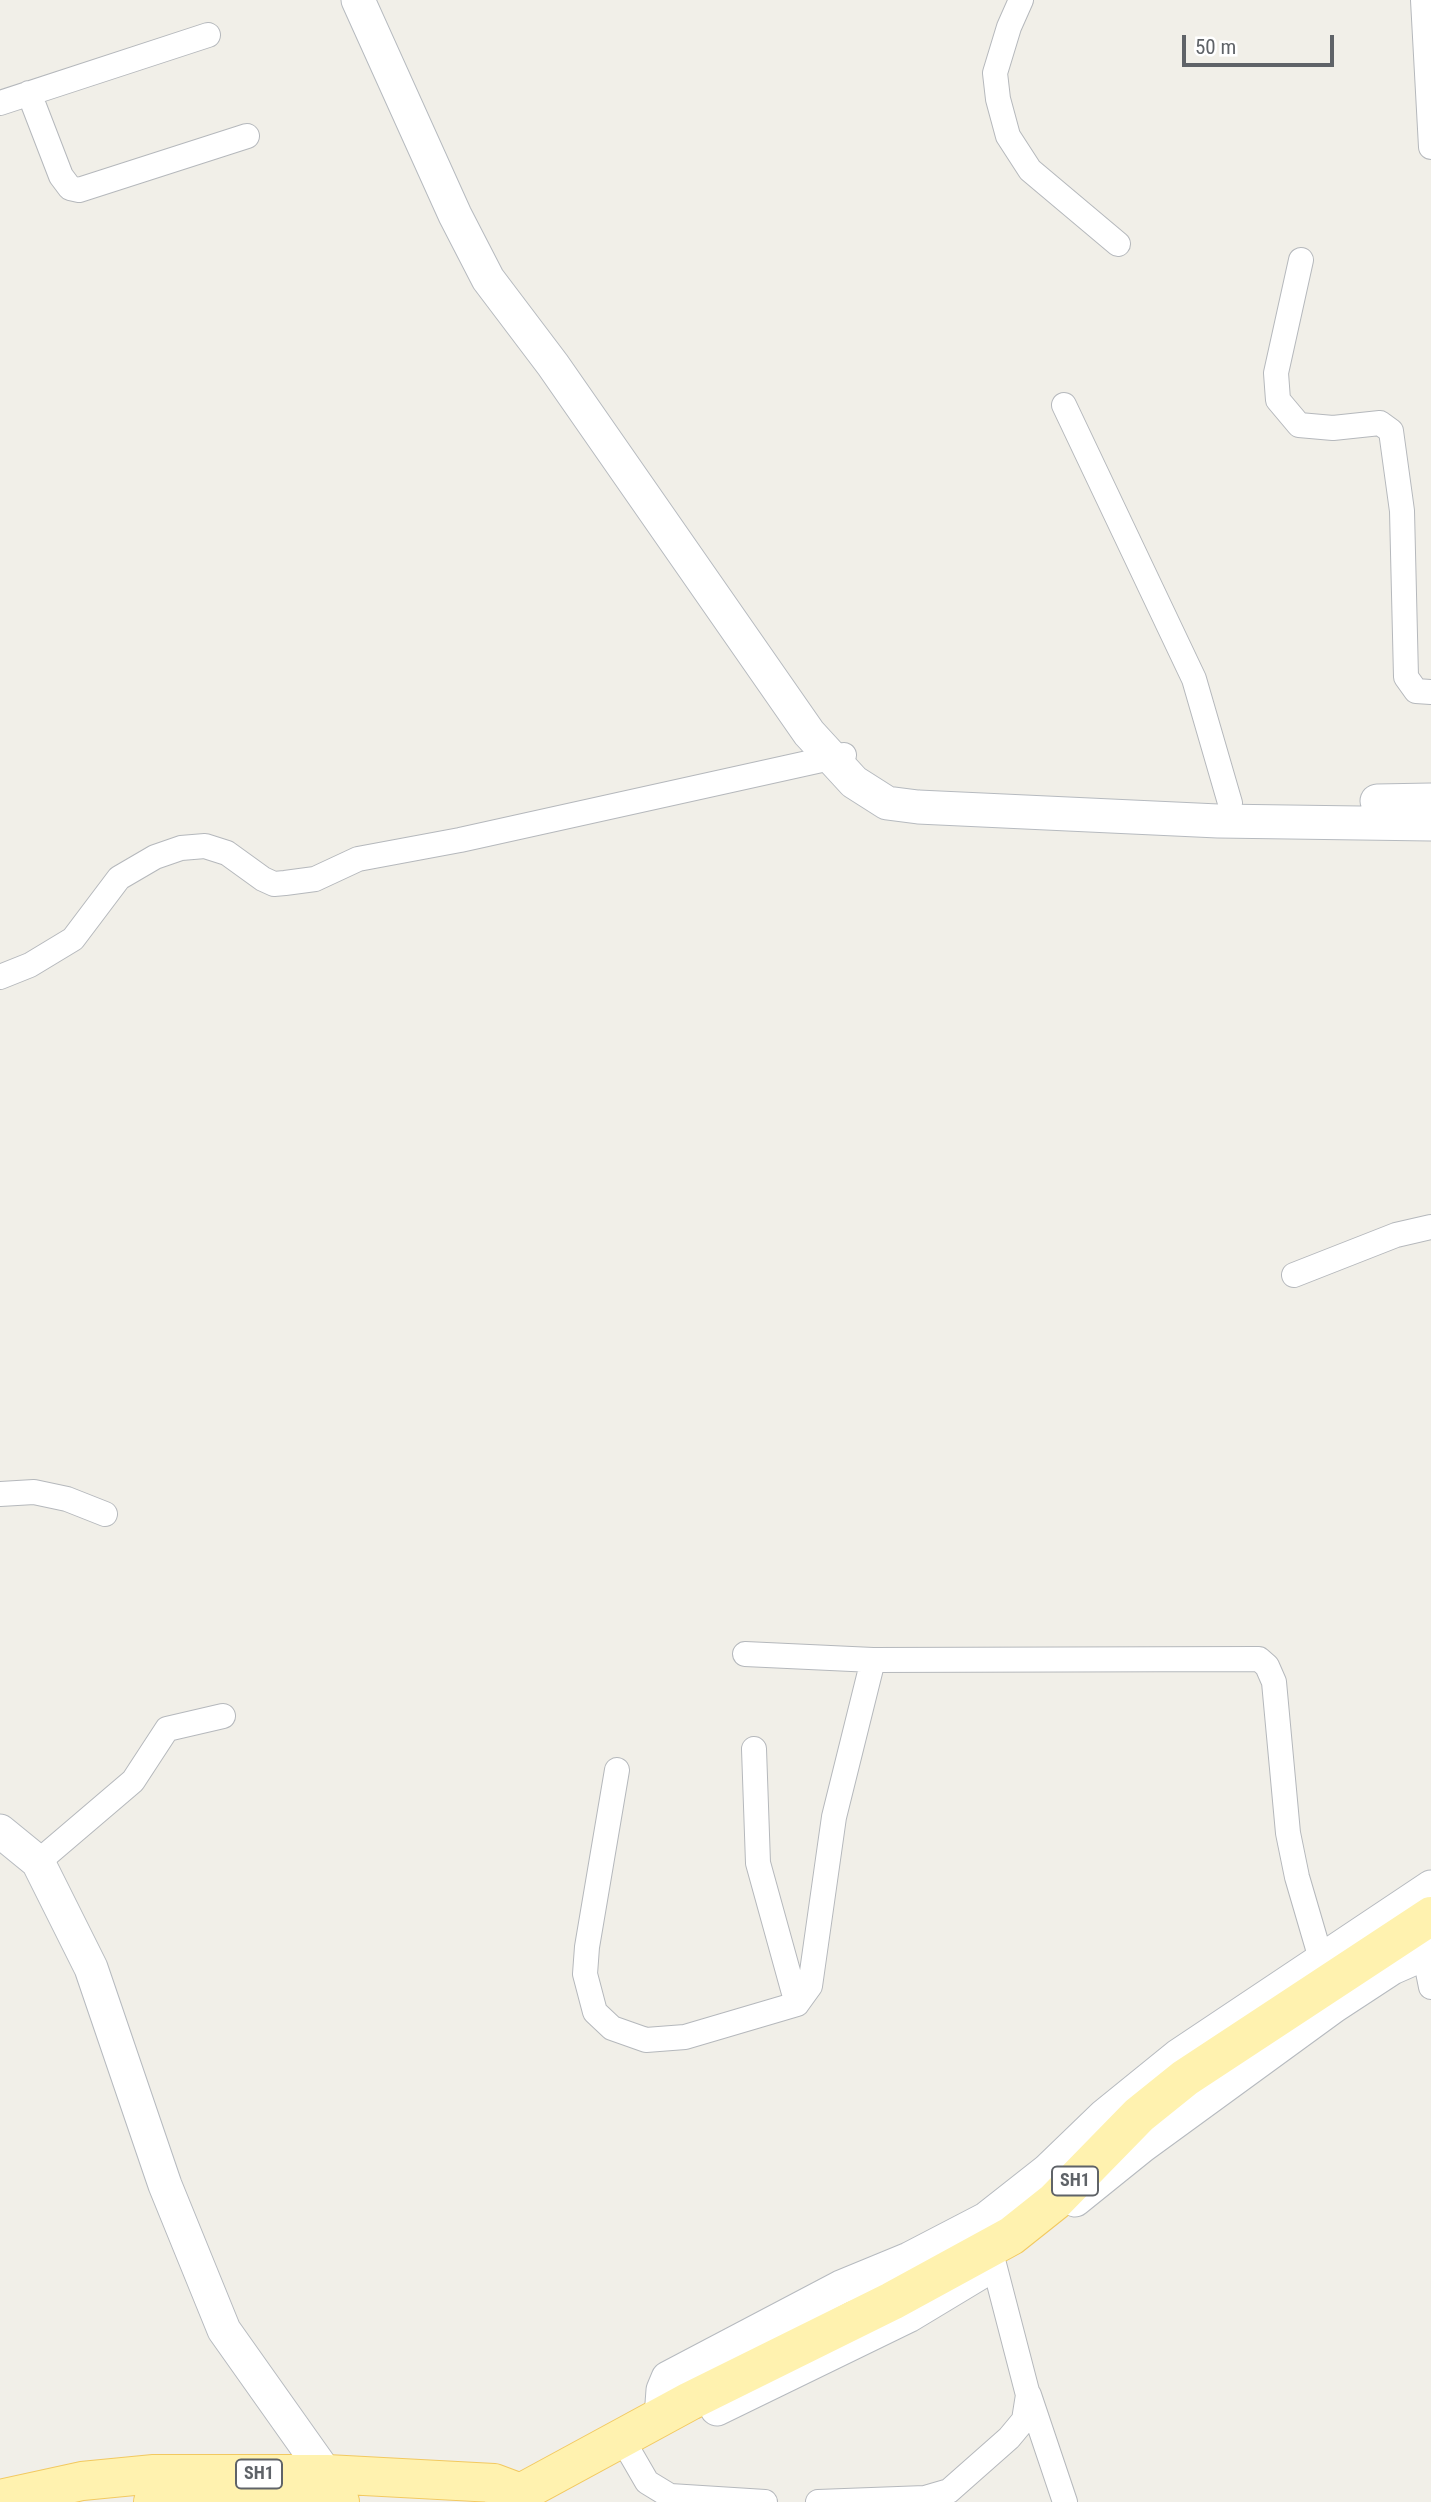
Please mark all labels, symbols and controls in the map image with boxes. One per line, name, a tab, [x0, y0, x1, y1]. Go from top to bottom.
scale bar	[1186, 21, 1338, 65]
text: 50 m	[1195, 35, 1236, 59]
road number: SH1	[1052, 2166, 1098, 2196]
road number: SH1	[236, 2460, 282, 2488]

